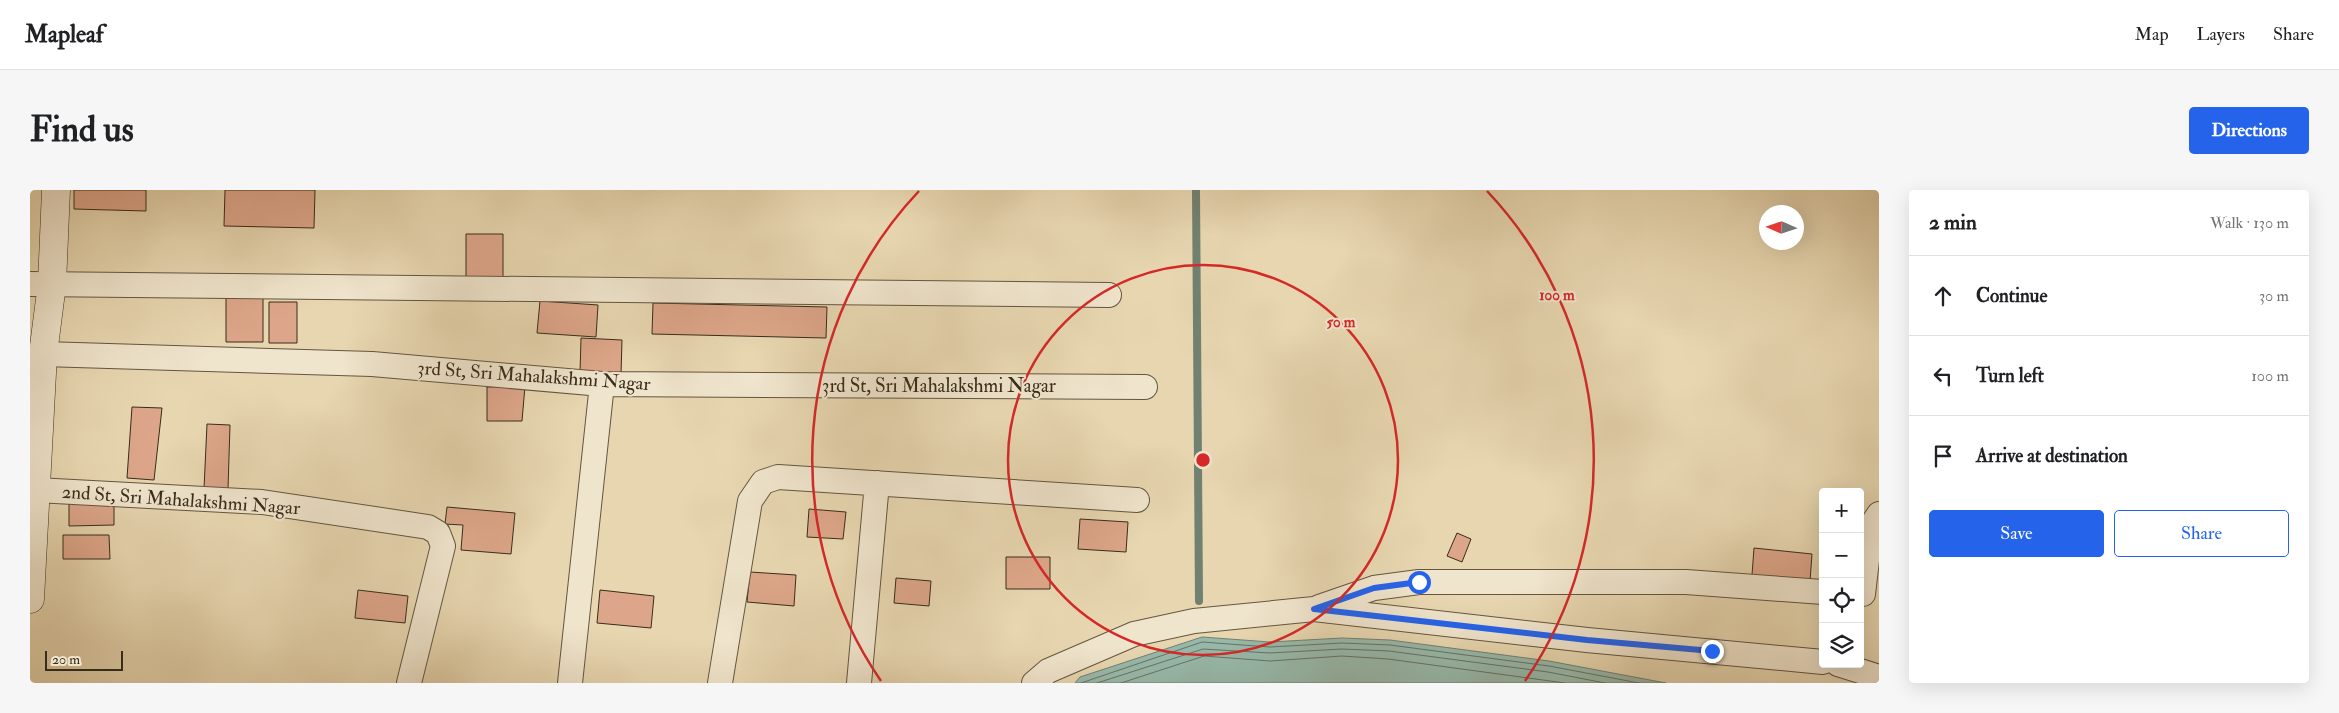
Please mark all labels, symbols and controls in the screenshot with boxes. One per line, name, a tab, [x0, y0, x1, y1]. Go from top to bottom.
text: Mapleaf	[25, 19, 104, 50]
text: Map	[2135, 23, 2169, 46]
text: Layers	[2197, 23, 2245, 46]
text: Share	[2273, 23, 2314, 46]
button: Directions	[2189, 107, 2309, 154]
text: Find us	[30, 108, 134, 152]
north arrow	[1759, 205, 1804, 250]
text: 2 min	[1929, 209, 1977, 236]
text: Walk · 130 m	[2210, 213, 2289, 233]
icon: ahead	[1929, 282, 1957, 310]
text: Continue	[1976, 284, 2047, 308]
text: 100 m	[1539, 286, 1575, 305]
text: 30 m	[2259, 286, 2289, 306]
text: 50 m	[1327, 313, 1356, 332]
street label: 3rd St, Sri Mahalakshmi Nagar	[417, 356, 651, 396]
icon: left	[1929, 362, 1957, 390]
text: Turn left	[1976, 364, 2044, 388]
text: 100 m	[2251, 366, 2289, 386]
street label: 3rd St, Sri Mahalakshmi Nagar	[822, 374, 1056, 398]
icon: arrive	[1929, 442, 1957, 470]
text: Arrive at destination	[1976, 444, 2128, 468]
centre of rings	[1194, 451, 1212, 469]
street label: 2nd St, Sri Mahalakshmi Nagar	[61, 480, 301, 520]
map controls	[1819, 488, 1864, 668]
button: +	[1819, 488, 1864, 533]
button: Save	[1929, 510, 2104, 557]
button: Share	[2114, 510, 2289, 557]
button: −	[1819, 533, 1864, 578]
route start	[1408, 571, 1431, 594]
button: locate	[1819, 578, 1864, 623]
button: layers	[1819, 623, 1864, 668]
route end	[1701, 640, 1724, 663]
scale bar	[45, 648, 122, 671]
text: 20 m	[52, 651, 80, 668]

